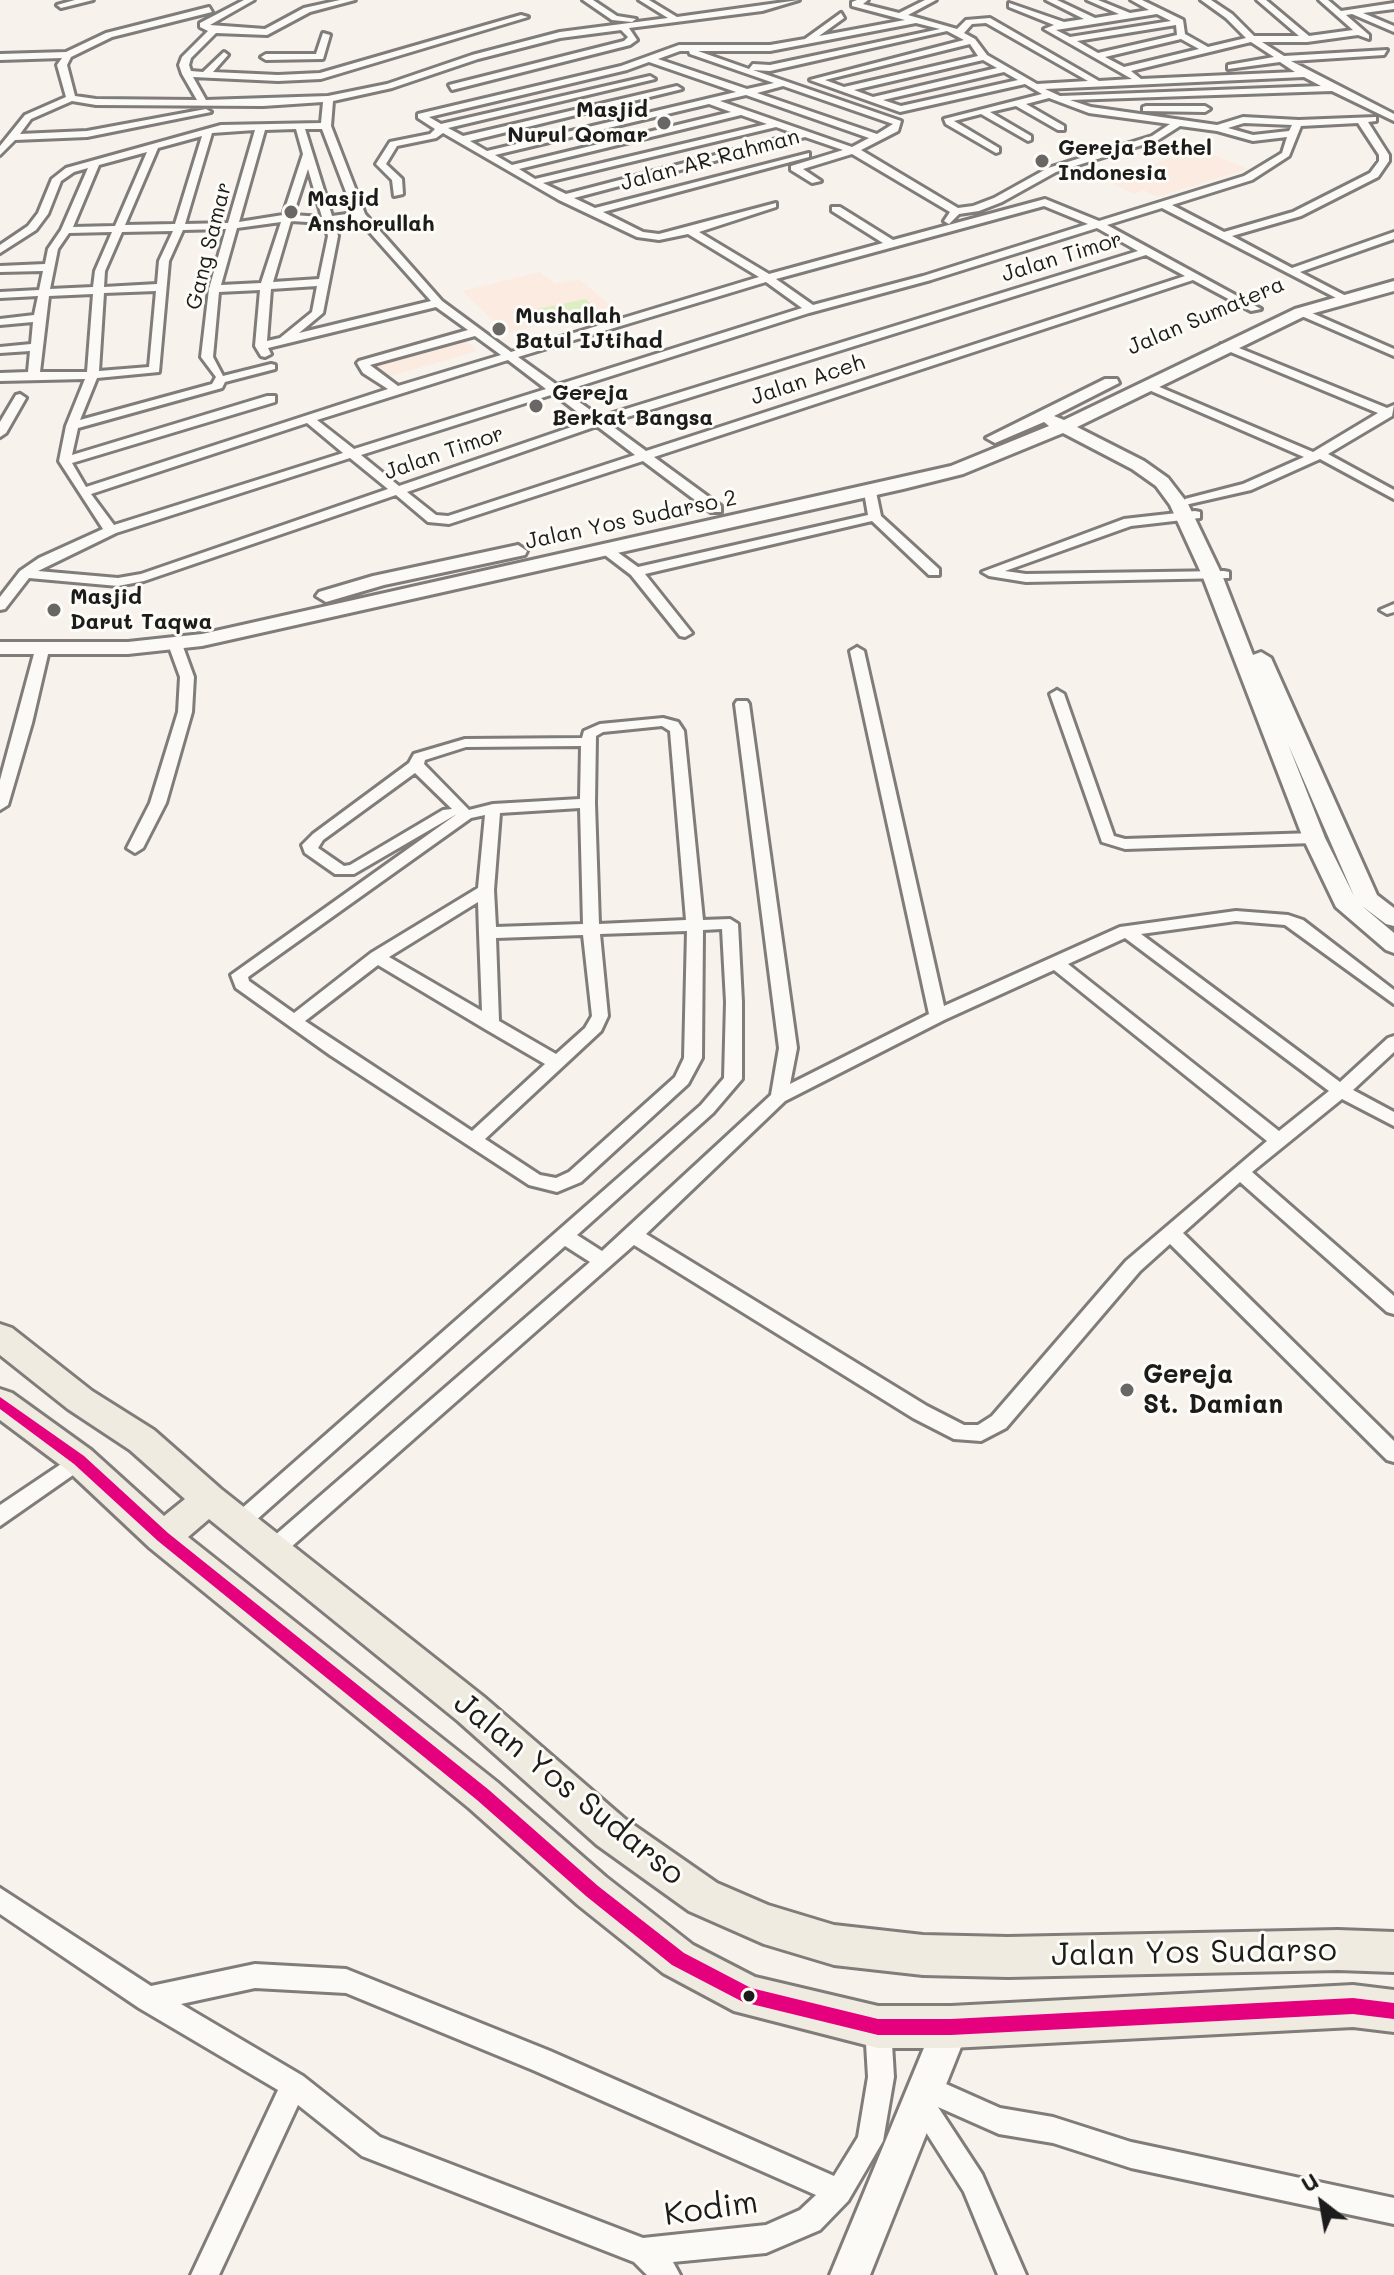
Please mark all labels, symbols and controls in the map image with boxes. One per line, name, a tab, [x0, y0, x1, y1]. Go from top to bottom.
place label: Masjid Nurul Qomar	[507, 97, 648, 148]
marker: Masjid Nurul Qomar	[655, 114, 673, 132]
street label: Jalan AR Rahman	[618, 123, 802, 197]
place label: Gereja Bethel Indonesia	[1058, 135, 1212, 186]
marker: Gereja Bethel Indonesia	[1033, 152, 1051, 170]
street label: Gang Samar	[180, 180, 238, 312]
place label: Masjid Anshorullah	[307, 186, 434, 238]
marker: Masjid Anshorullah	[282, 203, 300, 221]
street label: Jalan Timor	[998, 226, 1126, 288]
street label: Jalan Sumatera	[1124, 271, 1288, 361]
place label: Mushallah Batul IJtihad	[515, 303, 663, 354]
marker: Mushallah Batul IJtihad	[490, 320, 508, 338]
street label: Jalan Aceh	[748, 349, 868, 411]
place label: Gereja Berkat Bangsa	[552, 380, 713, 432]
marker: Gereja Berkat Bangsa	[527, 397, 545, 415]
street label: Jalan Timor	[381, 420, 507, 486]
street label: Jalan Yos Sudarso 2	[523, 485, 739, 555]
place label: Masjid Darut Taqwa	[70, 584, 212, 636]
marker: Masjid Darut Taqwa	[45, 601, 63, 619]
place label: Gereja St. Damian	[1143, 1359, 1283, 1420]
marker: Gereja St. Damian	[1118, 1381, 1136, 1399]
street label: Jalan Yos Sudarso	[446, 1684, 692, 1894]
street label: Jalan Yos Sudarso	[1051, 1931, 1337, 1975]
unlabelled marker	[741, 1988, 757, 2004]
north arrow	[1282, 2163, 1362, 2243]
text: U	[1295, 2166, 1323, 2198]
street label: Kodim	[662, 2183, 760, 2235]

